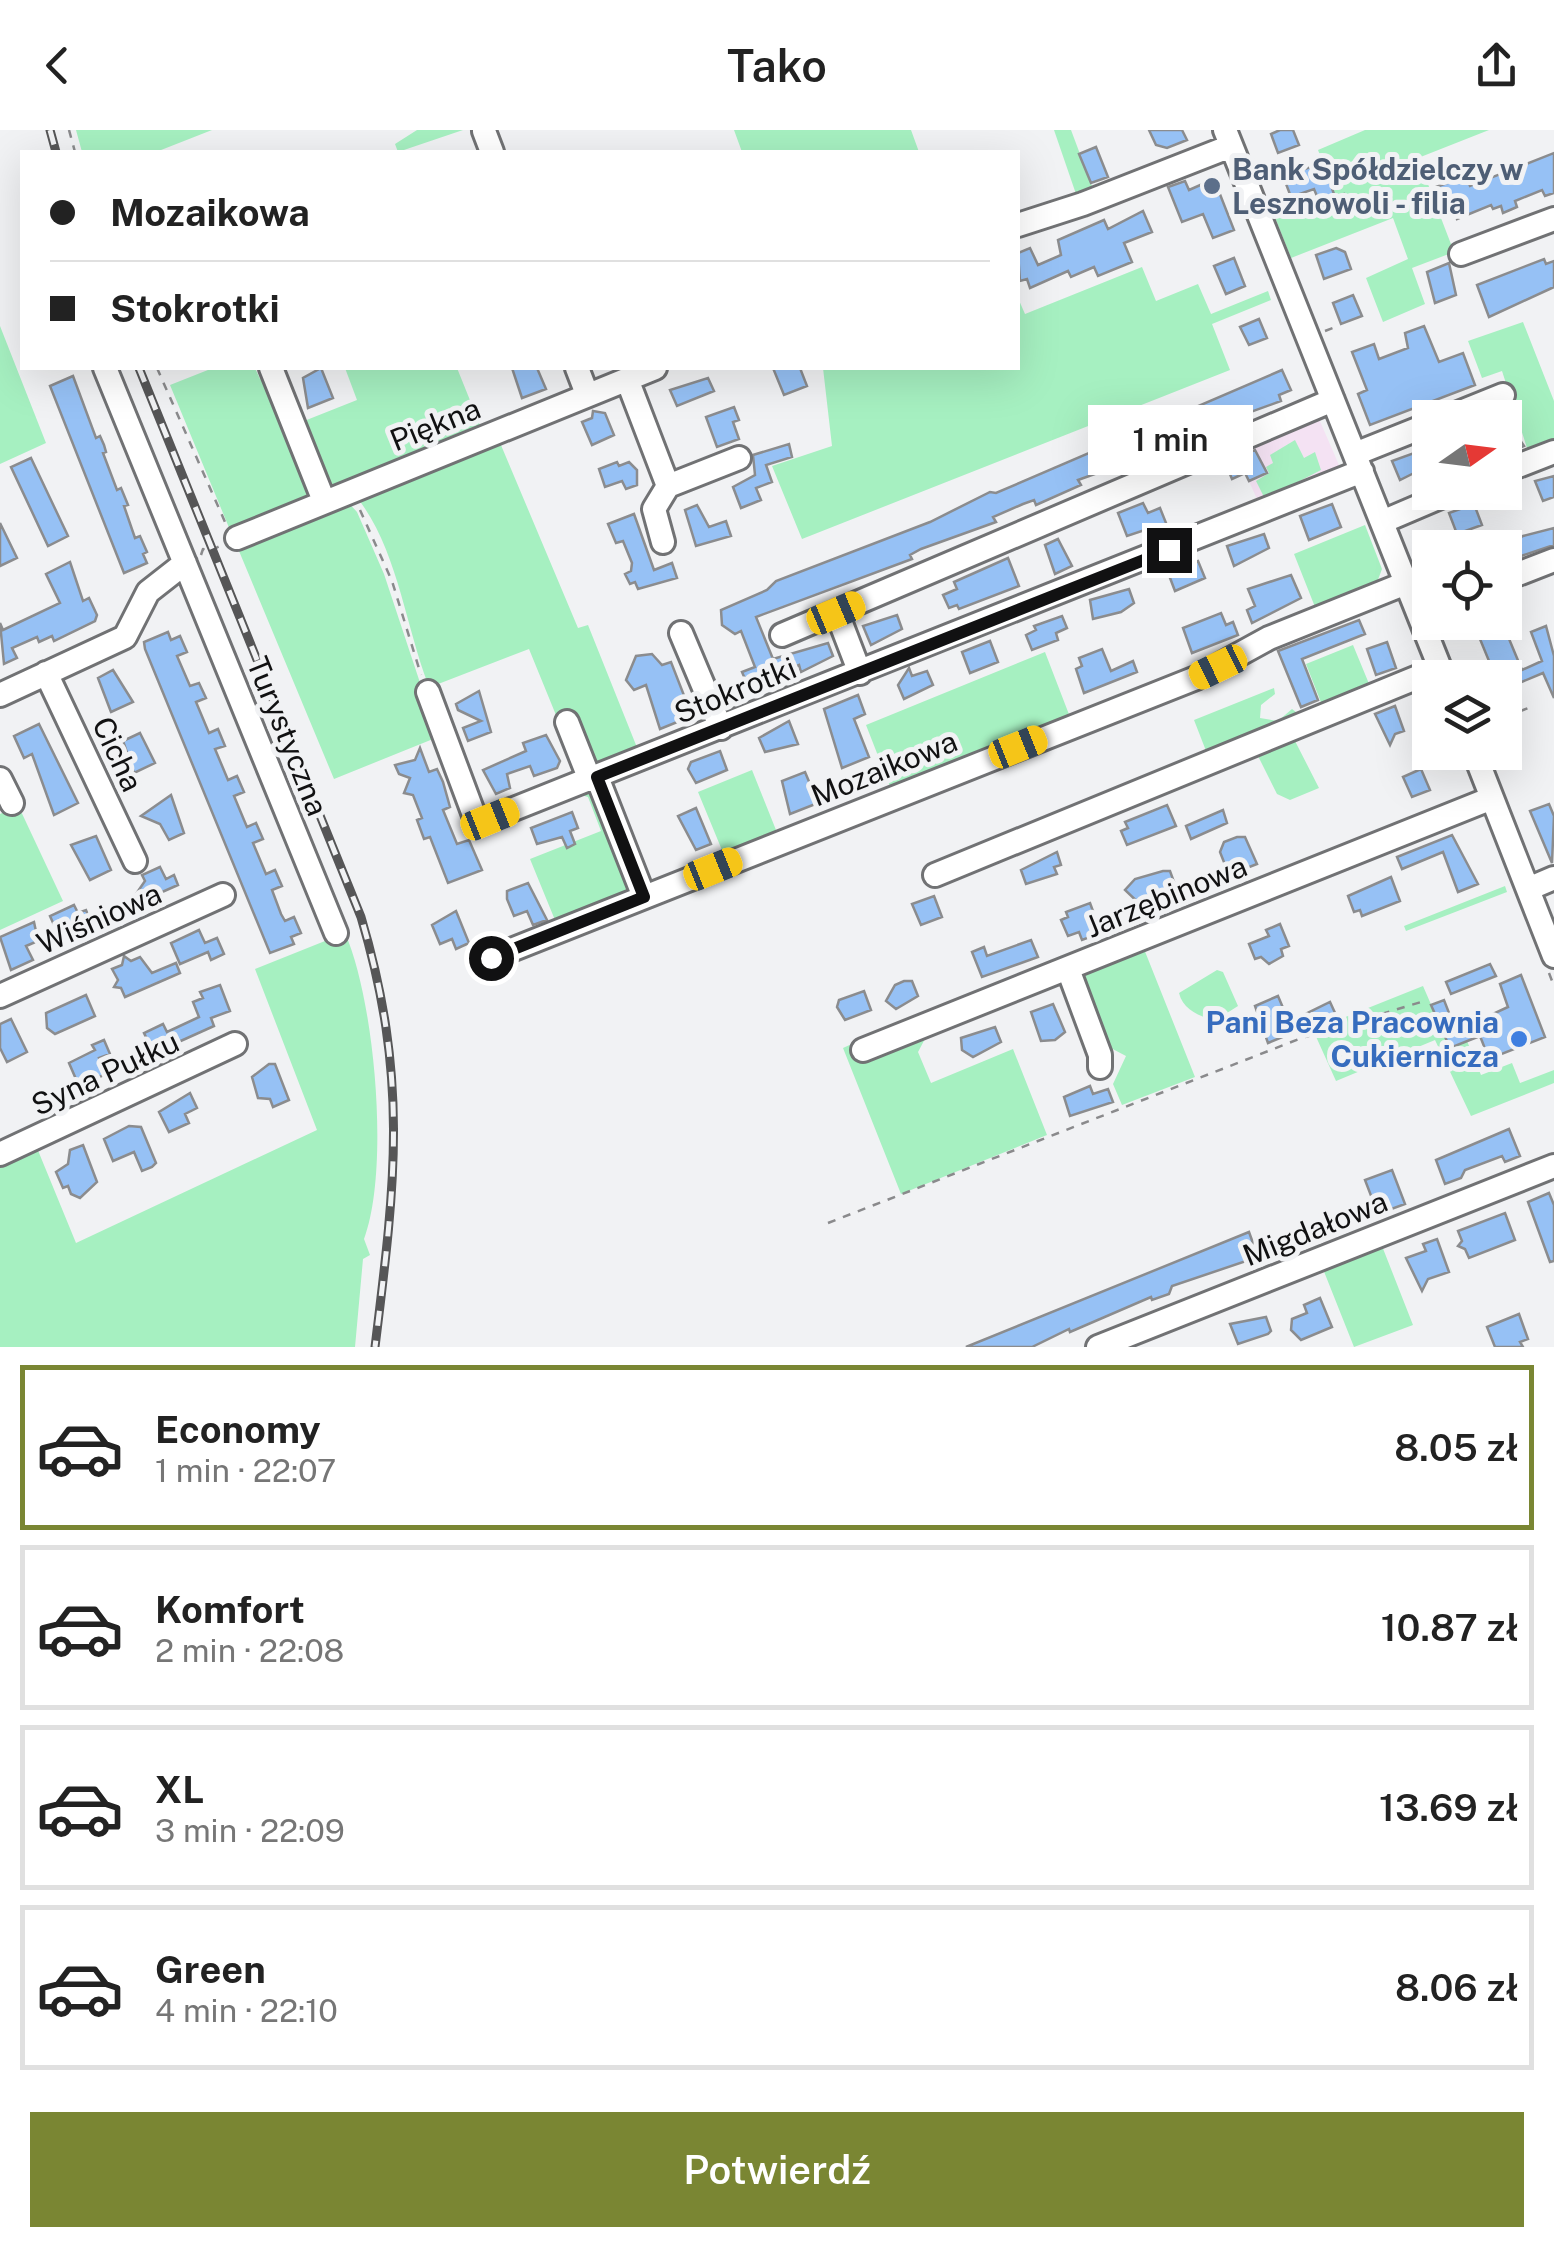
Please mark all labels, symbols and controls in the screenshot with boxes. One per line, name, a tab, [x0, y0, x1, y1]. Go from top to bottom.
icon: back	[30, 38, 85, 93]
icon: share	[1469, 38, 1524, 93]
text: Tako	[727, 39, 827, 92]
place label: Bank Spółdzielczy w Lesznowoli - filia	[1232, 151, 1524, 221]
marker: Bank Spółdzielczy w Lesznowoli - filia	[1201, 175, 1223, 197]
text: Mozaikowa	[110, 190, 310, 235]
text: Stokrotki	[110, 286, 280, 331]
street label: Piękna	[385, 390, 485, 458]
north arrow	[1412, 400, 1522, 510]
map controls	[1412, 400, 1522, 770]
callout: 1 min	[1086, 405, 1252, 475]
text: 1 min	[1132, 421, 1209, 458]
route end	[1147, 528, 1192, 573]
button: locate	[1412, 530, 1522, 640]
car	[803, 587, 869, 639]
car	[1184, 640, 1252, 694]
street label: Stokrotki	[669, 649, 801, 731]
street label: Turystyczna	[240, 651, 336, 821]
button: layers	[1412, 660, 1522, 770]
street label: Cicha	[85, 711, 151, 797]
street label: Mozaikowa	[806, 722, 962, 814]
car	[985, 722, 1051, 772]
car	[457, 794, 523, 844]
car	[680, 844, 746, 894]
street label: Jarzębinowa	[1080, 847, 1252, 945]
street label: Wiśniowa	[31, 875, 167, 961]
route start	[469, 936, 514, 981]
place label: Pani Beza Pracownia Cukiernicza	[1205, 1004, 1499, 1074]
street label: Syna Pułku	[26, 1023, 184, 1123]
marker: Pani Beza Pracownia Cukiernicza	[1508, 1028, 1530, 1050]
street label: Migdałowa	[1237, 1183, 1393, 1273]
icon: car	[35, 1403, 125, 1493]
text: Economy	[155, 1407, 321, 1452]
text: 8.05 zł	[1394, 1425, 1519, 1470]
text: 1 min · 22:07	[155, 1452, 336, 1489]
icon: car	[35, 1583, 125, 1673]
text: Komfort	[155, 1587, 305, 1632]
text: 10.87 zł	[1381, 1605, 1519, 1650]
text: 2 min · 22:08	[155, 1632, 344, 1669]
icon: car	[35, 1763, 125, 1853]
text: XL	[155, 1767, 204, 1812]
text: 13.69 zł	[1379, 1785, 1519, 1830]
text: 3 min · 22:09	[155, 1812, 345, 1849]
icon: car	[35, 1943, 125, 2033]
text: Green	[155, 1947, 266, 1992]
text: 8.06 zł	[1395, 1965, 1519, 2010]
text: 4 min · 22:10	[155, 1992, 338, 2029]
button: Potwierdź	[30, 2112, 1524, 2227]

